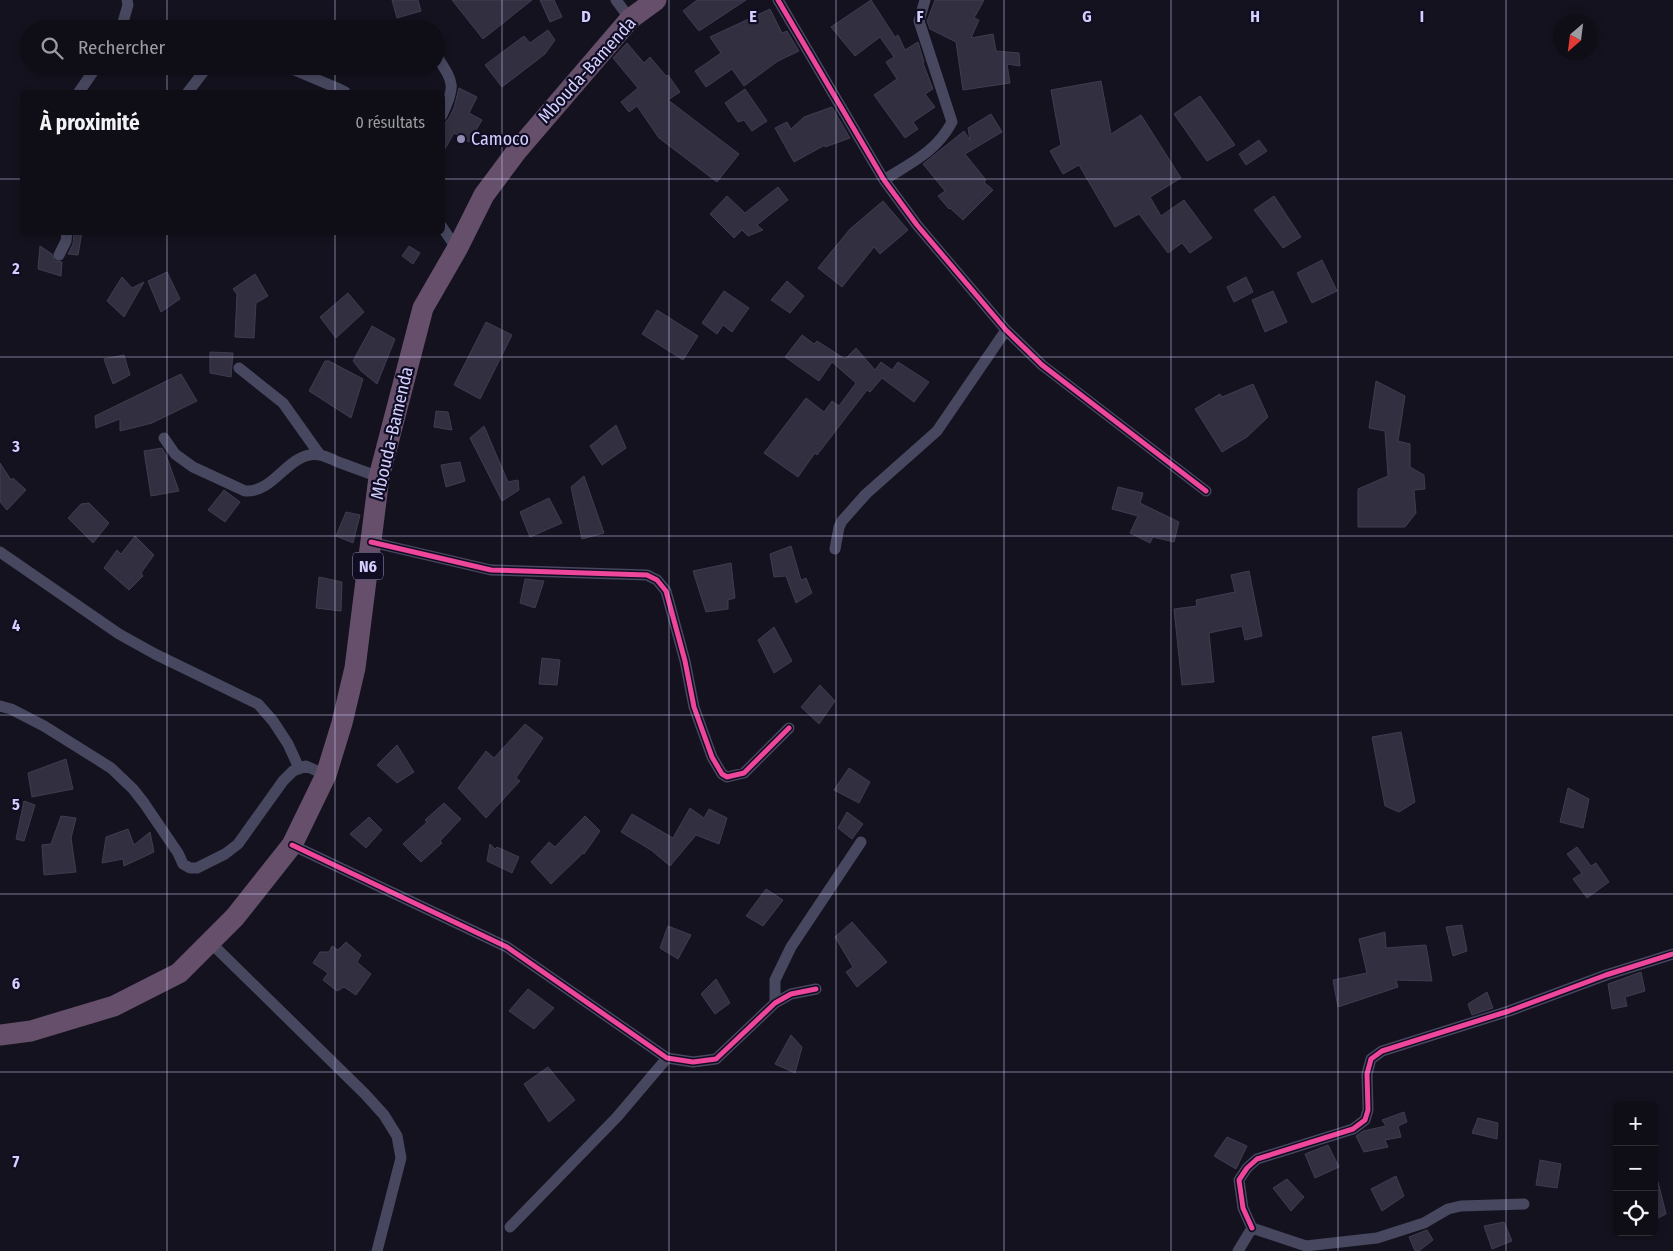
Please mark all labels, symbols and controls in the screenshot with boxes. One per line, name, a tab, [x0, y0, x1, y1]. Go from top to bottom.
text: D	[581, 7, 591, 26]
text: E	[749, 7, 757, 26]
text: F	[916, 7, 924, 26]
text: G	[1082, 7, 1092, 26]
text: H	[1250, 7, 1260, 26]
text: I	[1420, 7, 1424, 26]
street label: Mbouda-Bamenda	[533, 12, 641, 128]
north arrow	[1553, 15, 1598, 60]
search box	[20, 20, 445, 75]
icon: search	[38, 34, 66, 62]
text: Rechercher	[78, 36, 165, 59]
text: À proximité	[40, 110, 140, 136]
text: 0 résultats	[355, 113, 425, 132]
place label: Camoco	[471, 128, 529, 150]
marker: Camoco	[455, 133, 467, 145]
text: 2	[11, 259, 20, 278]
street label: Mbouda-Bamenda	[366, 364, 418, 502]
text: 3	[11, 437, 20, 456]
road number: N6	[353, 552, 383, 580]
text: 4	[12, 616, 20, 635]
text: 5	[12, 795, 20, 814]
text: 6	[12, 974, 20, 993]
map controls	[1613, 1101, 1658, 1236]
button: +	[1613, 1101, 1658, 1146]
button: −	[1613, 1146, 1658, 1191]
text: 7	[13, 1152, 20, 1171]
button: locate	[1613, 1191, 1658, 1236]

